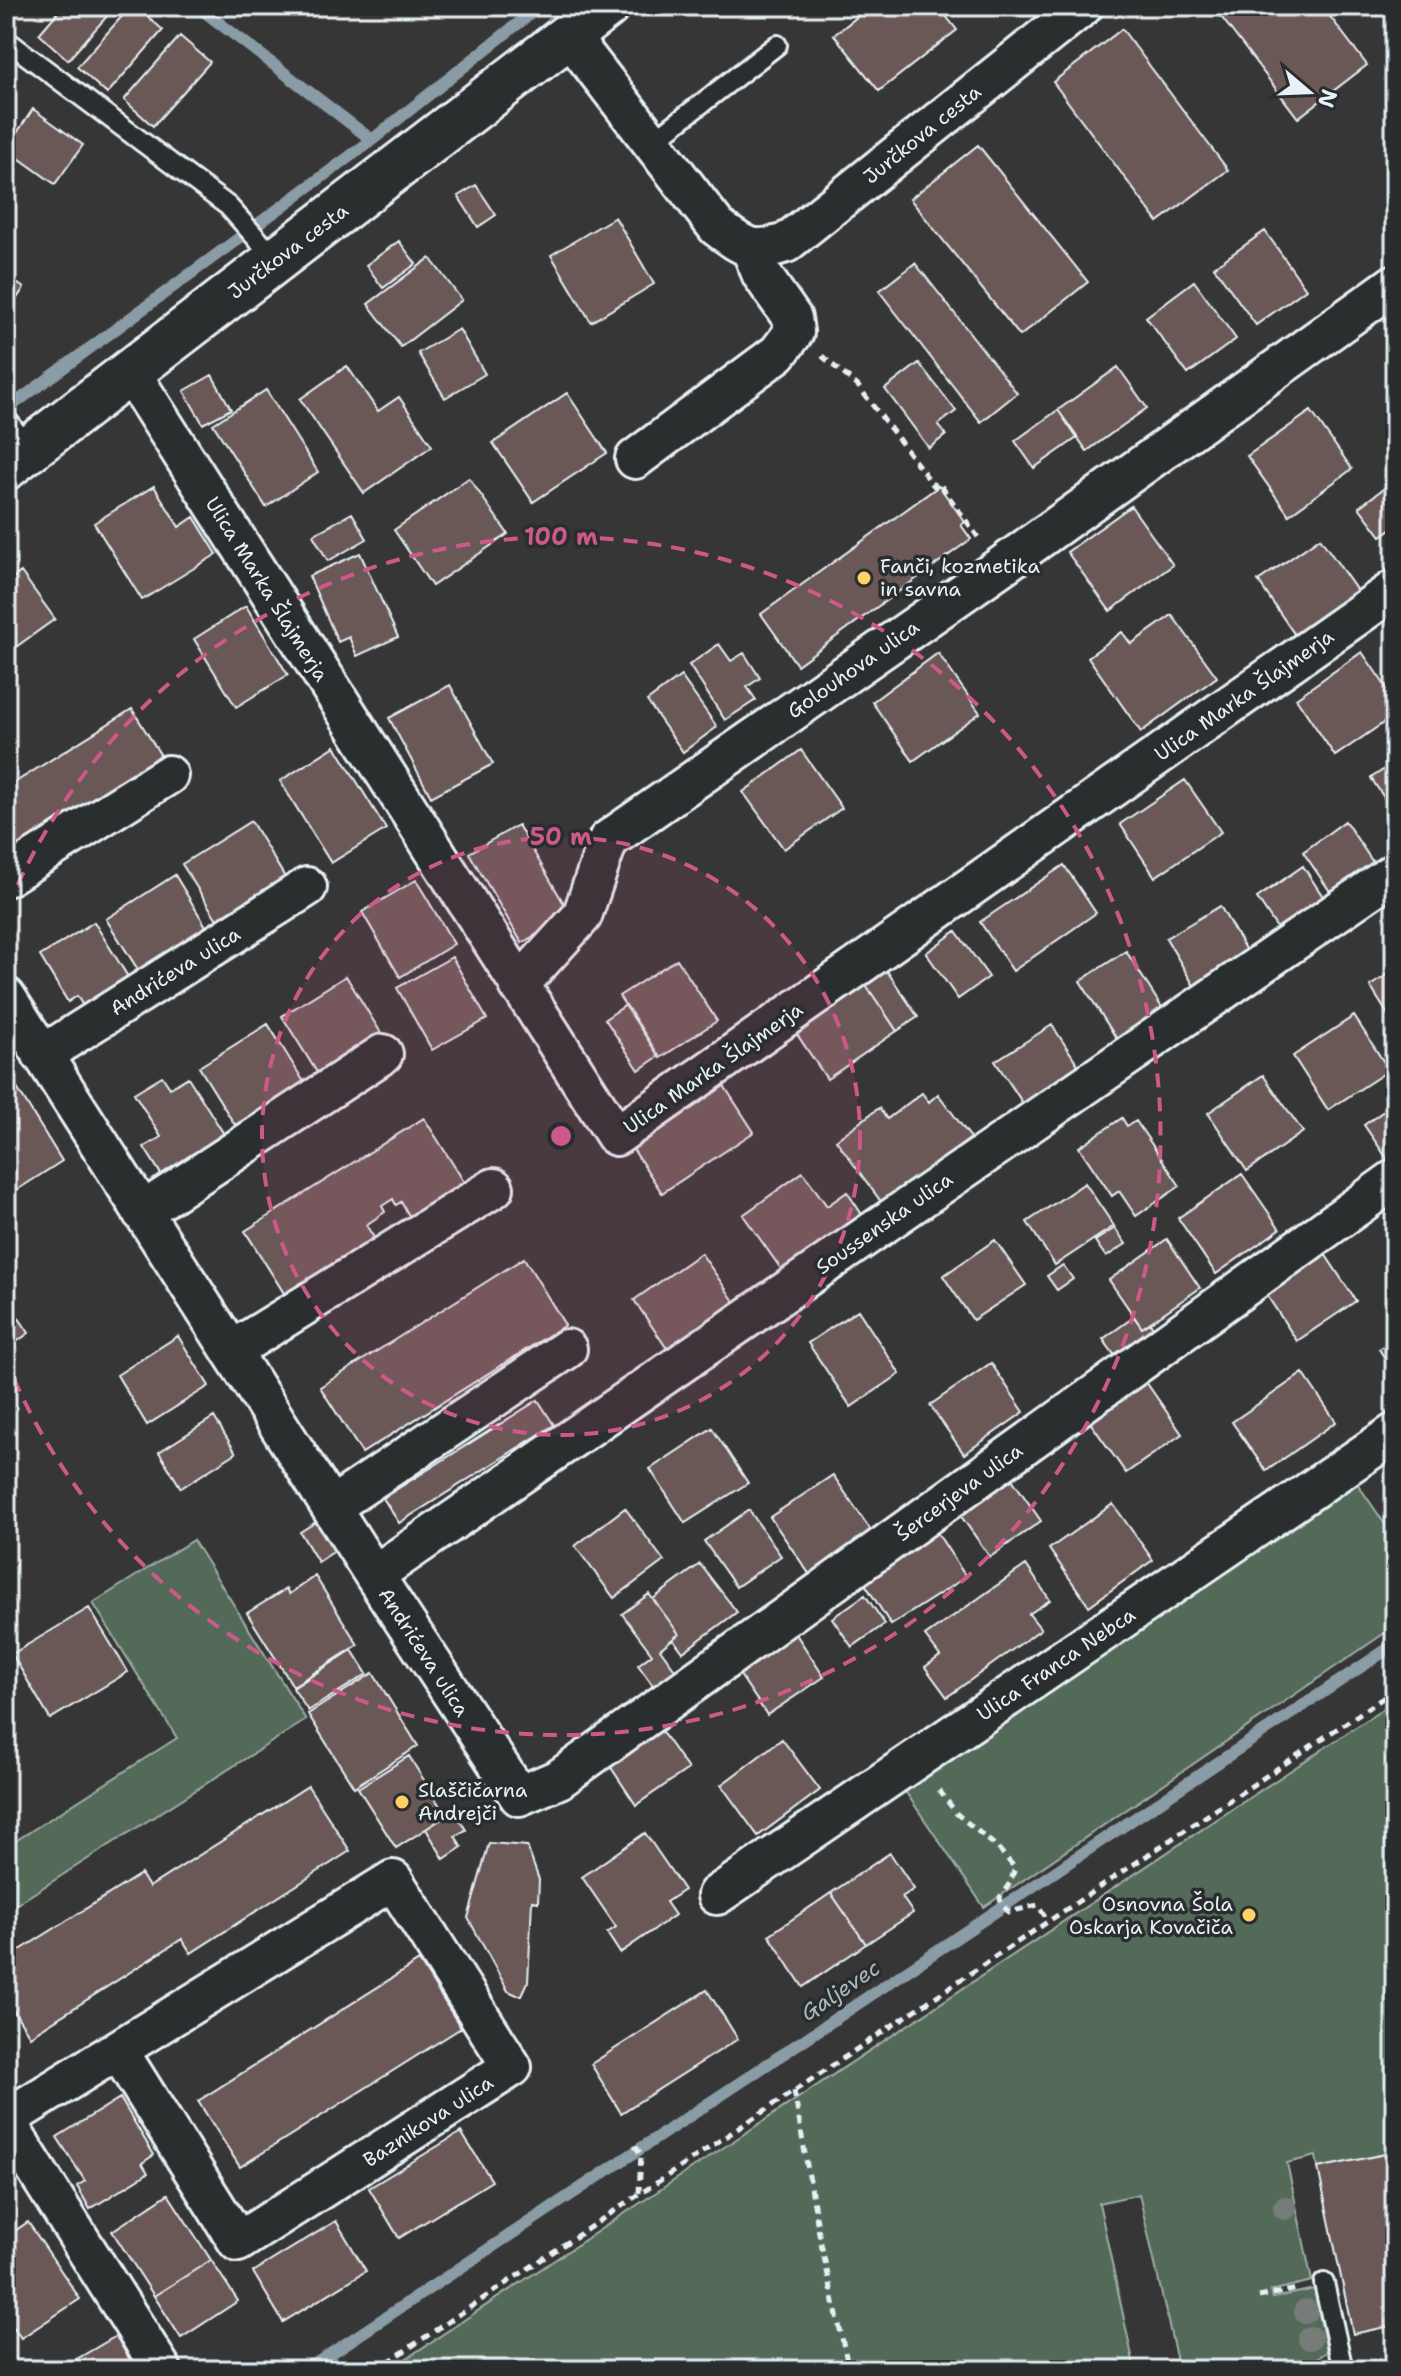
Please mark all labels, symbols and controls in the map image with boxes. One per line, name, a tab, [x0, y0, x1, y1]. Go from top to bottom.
north arrow	[1269, 52, 1349, 132]
street label: Jurčkova cesta	[858, 78, 987, 189]
text: N	[1311, 85, 1344, 111]
street label: Jurčkova cesta	[223, 197, 354, 305]
street label: Ulica Marka Šlajmerja	[200, 492, 335, 687]
text: 100 m	[524, 521, 598, 553]
place label: Fanči, kozmetika in savna	[880, 553, 1041, 602]
marker: Fanči, kozmetika in savna	[855, 569, 873, 587]
street label: Golouhova ulica	[782, 614, 924, 724]
street label: Ulica Marka Šlajmerja	[1149, 623, 1339, 767]
text: 50 m	[530, 821, 592, 853]
street label: Andrićeva ulica	[105, 920, 245, 1021]
street label: Ulica Marka Šlajmerja	[618, 996, 808, 1140]
centre of rings	[547, 1122, 575, 1150]
street label: Soussenska ulica	[810, 1166, 958, 1280]
street label: Šercerjeva ulica	[890, 1437, 1028, 1547]
street label: Andrićeva ulica	[373, 1583, 476, 1722]
street label: Ulica Franca Nebca	[972, 1601, 1141, 1727]
place label: Slaščičarna Andrejči	[418, 1777, 528, 1826]
marker: Slaščičarna Andrejči	[393, 1793, 411, 1811]
place label: Osnovna Šola Oskarja Kovačiča	[1069, 1891, 1234, 1940]
marker: Osnovna Šola Oskarja Kovačiča	[1240, 1906, 1258, 1924]
water label: Galjevec	[795, 1953, 886, 2028]
street label: Baznikova ulica	[358, 2069, 498, 2173]

